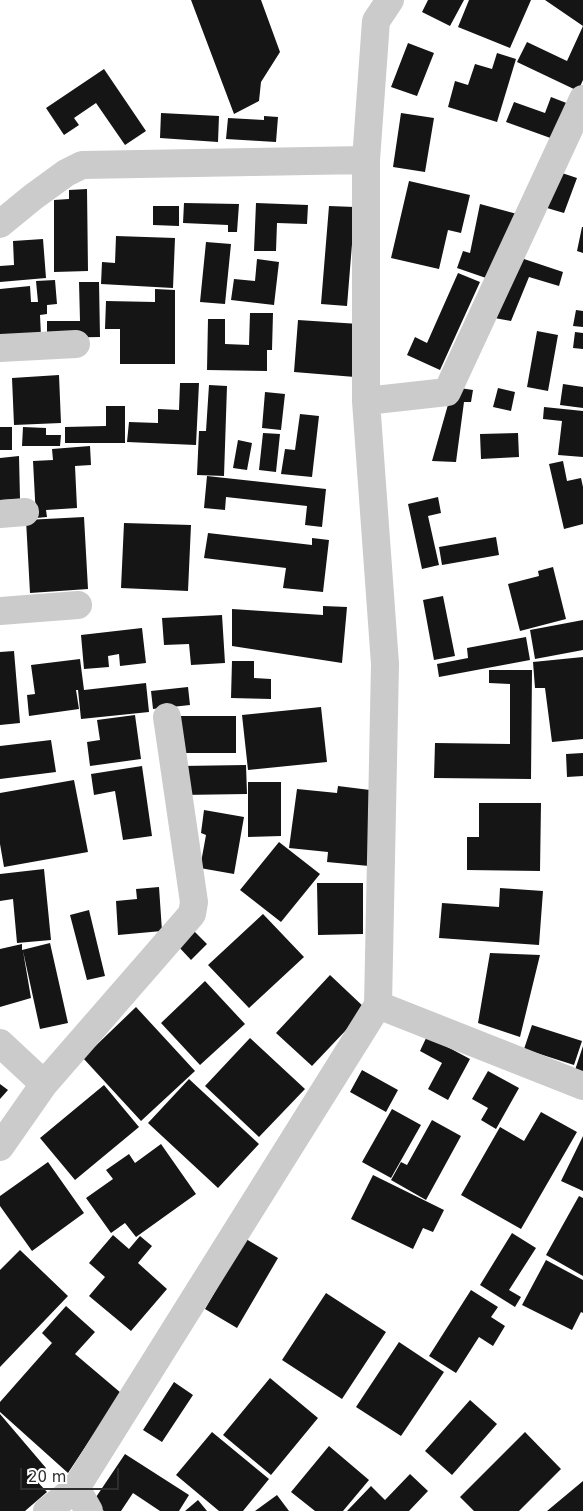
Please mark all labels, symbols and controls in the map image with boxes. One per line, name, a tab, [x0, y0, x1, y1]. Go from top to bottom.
scale bar	[22, 1458, 121, 1490]
text: 20 m	[28, 1468, 66, 1486]

